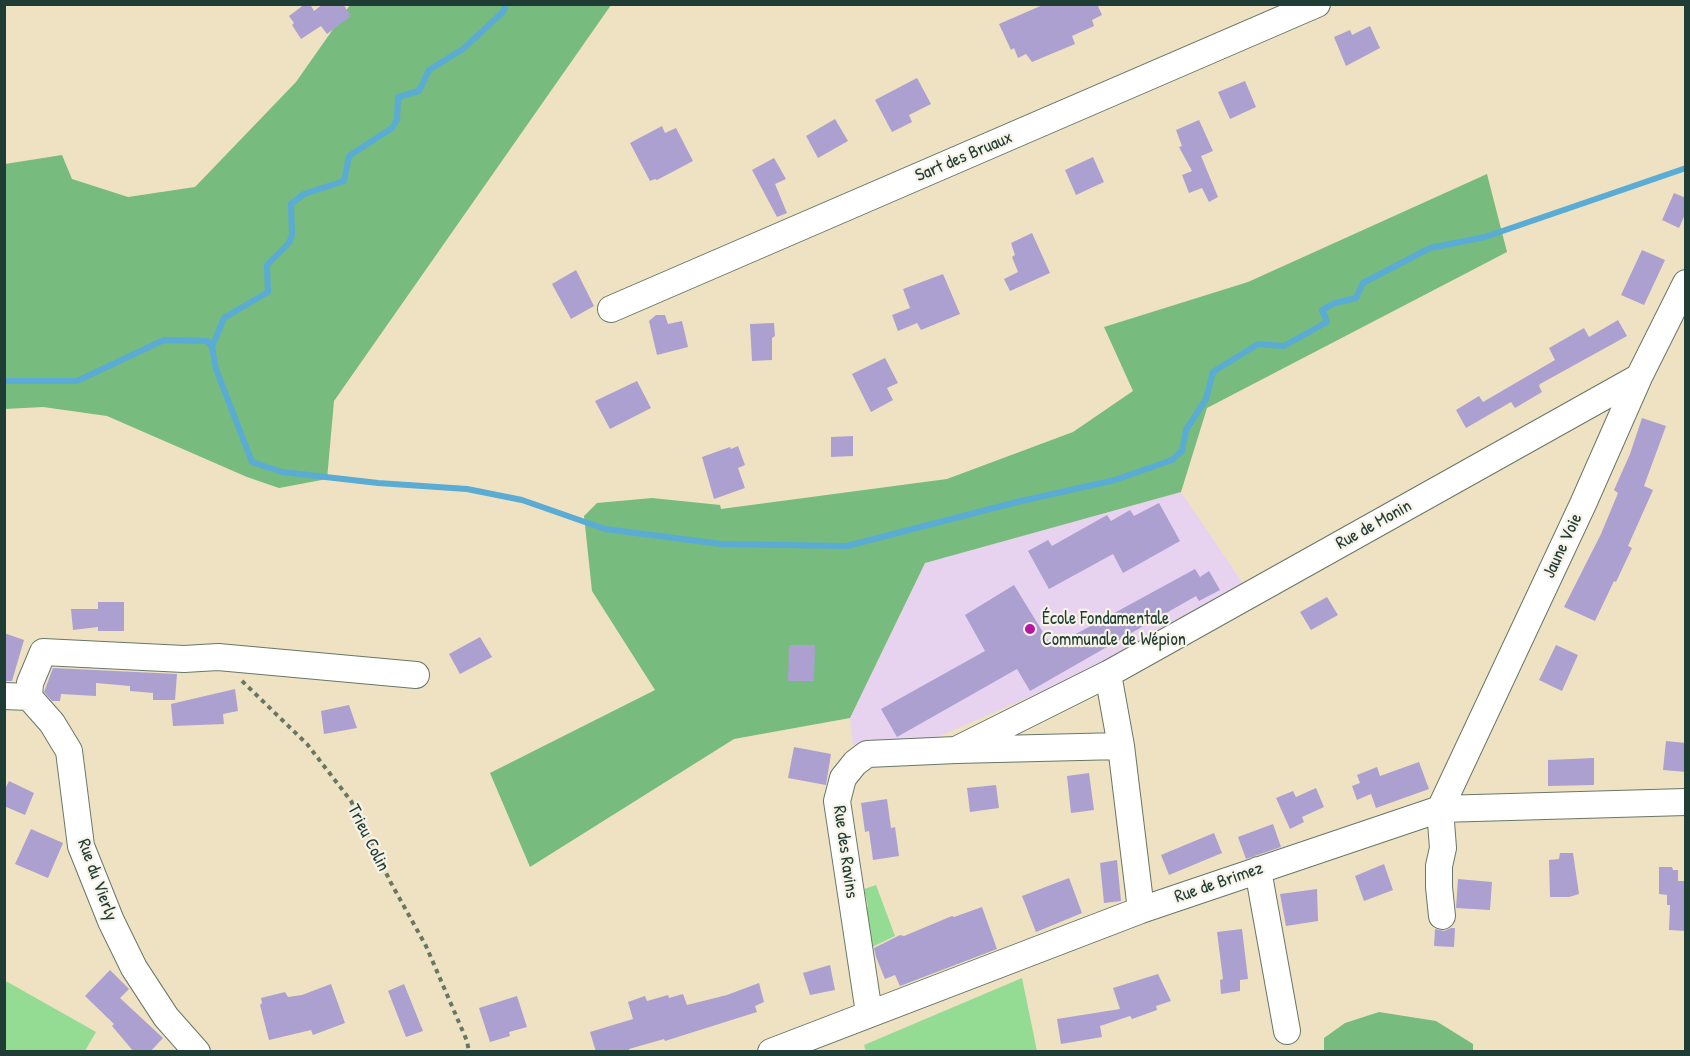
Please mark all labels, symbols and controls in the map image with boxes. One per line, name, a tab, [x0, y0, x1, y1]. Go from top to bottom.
street label: Sart des Bruaux	[912, 127, 1016, 187]
street label: Rue de Monin	[1332, 495, 1416, 555]
street label: Jaune Voie	[1539, 510, 1587, 582]
place label: École Fondamentale Communale de Wépion	[1042, 608, 1186, 650]
marker: École Fondamentale Communale de Wépion	[1023, 622, 1037, 636]
street label: Trieu Colin	[342, 801, 394, 875]
street label: Rue des Ravins	[828, 804, 862, 900]
street label: Rue du Vierly	[72, 836, 122, 924]
street label: Rue de Brimez	[1172, 858, 1266, 908]

